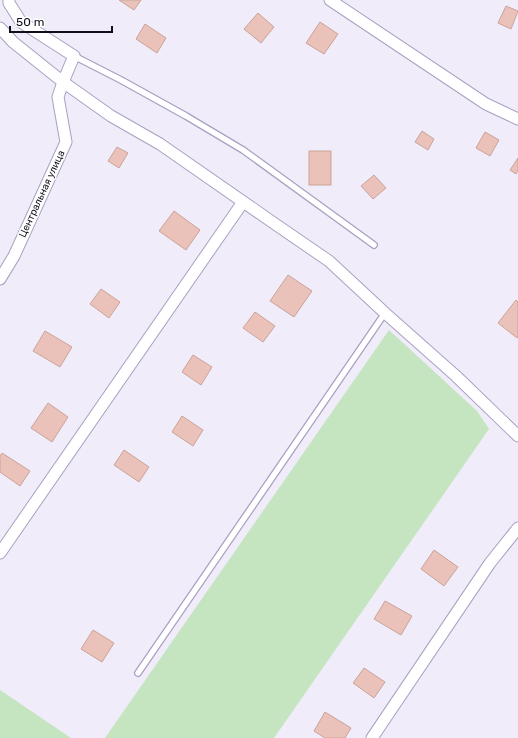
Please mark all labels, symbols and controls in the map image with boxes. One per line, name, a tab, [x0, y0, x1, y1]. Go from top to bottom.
scale bar	[10, 8, 112, 34]
text: 50 m	[16, 15, 44, 29]
street label: Центральная улица	[17, 149, 67, 239]

